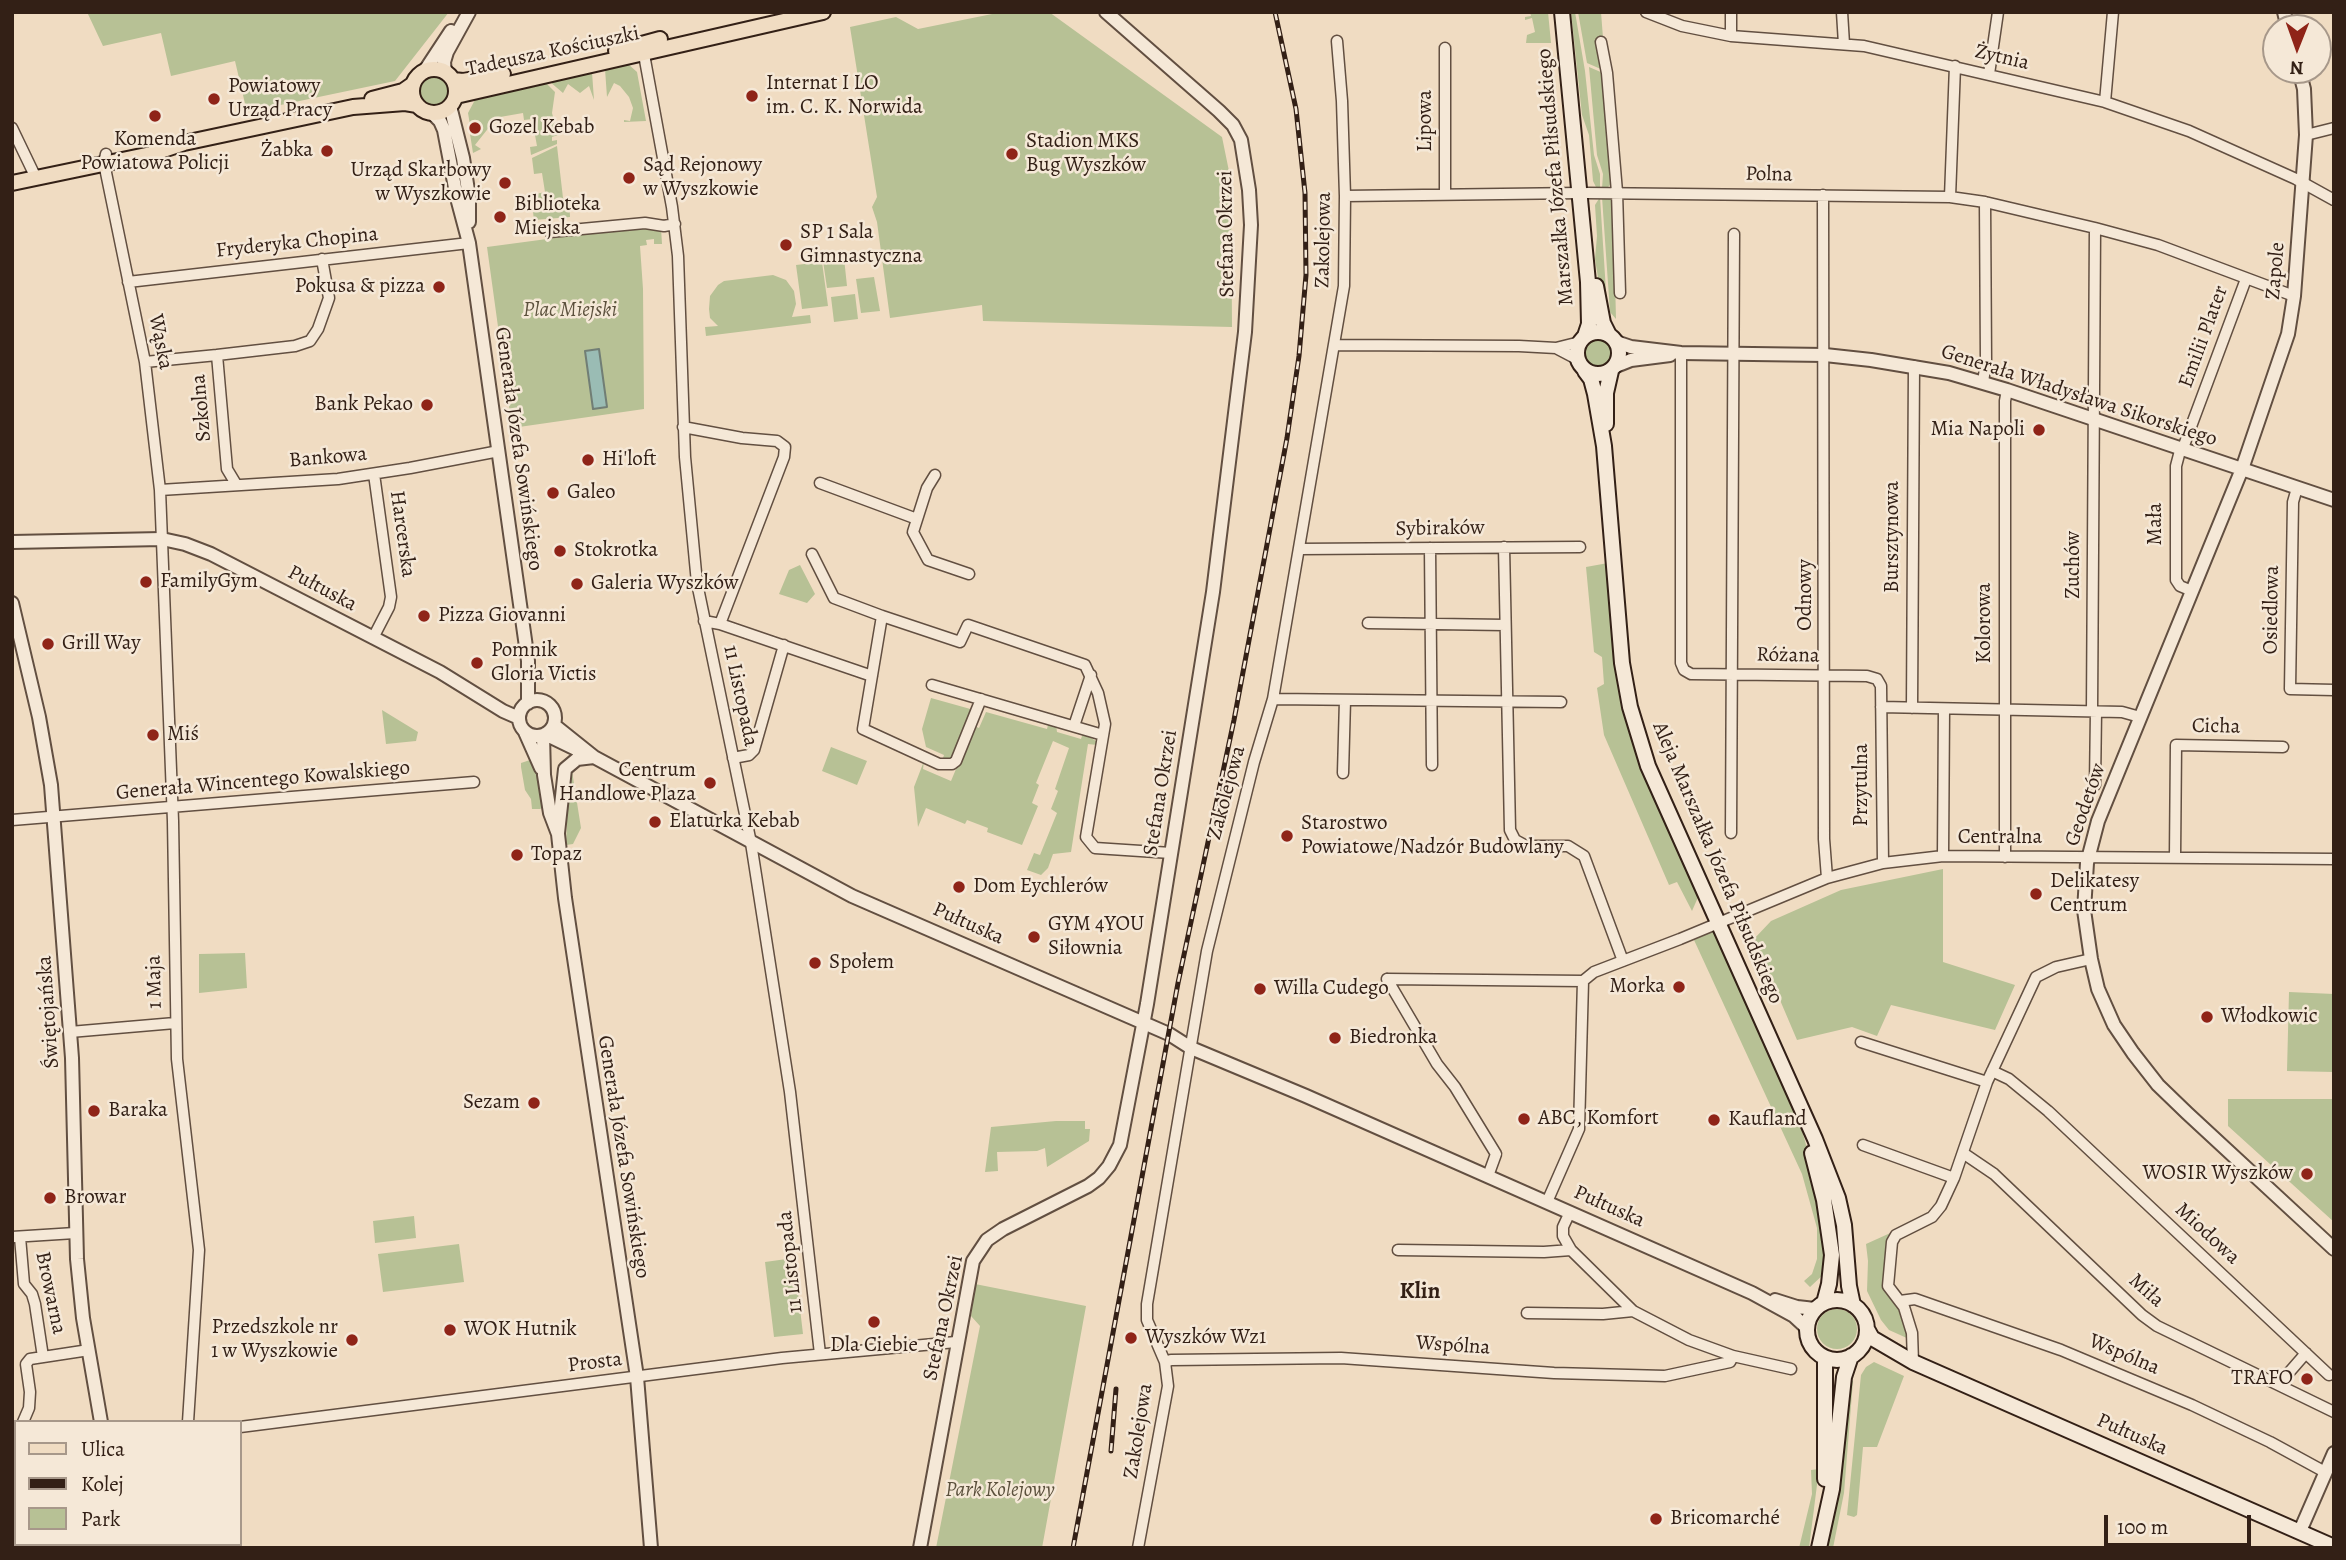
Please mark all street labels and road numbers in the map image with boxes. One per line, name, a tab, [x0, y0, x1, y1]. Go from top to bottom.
street label: Tadeusza Kościuszki	[464, 21, 642, 83]
street label: Żytnia	[1972, 40, 2032, 76]
street label: Marszałka Józefa Piłsudskiego	[1532, 47, 1580, 307]
street label: Lipowa	[1413, 90, 1439, 152]
street label: Polna	[1745, 162, 1793, 188]
street label: Stefana Okrzei	[1213, 170, 1241, 298]
street label: Zakolejowa	[1311, 192, 1337, 288]
street label: Fryderyka Chopina	[215, 222, 379, 264]
street label: Zapole	[2261, 241, 2291, 301]
street label: Emilii Plater	[2174, 282, 2234, 392]
street label: Wąska	[142, 312, 178, 372]
street label: Generała Józefa Sowińskiego	[488, 326, 548, 572]
street label: Generała Władysława Sikorskiego	[1938, 339, 2220, 453]
street label: Szkolna	[186, 373, 218, 443]
street label: Bankowa	[288, 442, 368, 474]
street label: Bursztynowa	[1880, 481, 1906, 593]
street label: Harcerska	[383, 489, 421, 579]
street label: Mała	[2143, 503, 2169, 545]
street label: Sybiraków	[1395, 516, 1485, 542]
street label: Zuchów	[2061, 531, 2087, 599]
street label: Odnowy	[1793, 559, 1819, 631]
street label: Pułtuska	[283, 560, 361, 618]
street label: Osiedlowa	[2259, 565, 2285, 655]
street label: Kolorowa	[1972, 583, 1998, 663]
street label: 11 Listopada	[717, 643, 763, 749]
street label: Różana	[1756, 643, 1820, 669]
street label: Cicha	[2192, 714, 2240, 740]
street label: Aleja Marszałka Józefa Piłsudskiego	[1646, 718, 1788, 1008]
street label: Stefana Okrzei	[1139, 728, 1183, 858]
street label: Zakolejowa	[1202, 743, 1252, 843]
street label: Przytulna	[1849, 743, 1875, 827]
street label: Generała Wincentego Kowalskiego	[115, 756, 411, 806]
street label: Geodetów	[2060, 760, 2112, 850]
street label: Centralna	[1958, 825, 2042, 851]
street label: Pułtuska	[929, 897, 1007, 951]
street label: Świętojańska	[32, 955, 66, 1069]
street label: 1 Maja	[142, 955, 168, 1009]
street label: Generała Józefa Sowińskiego	[591, 1034, 655, 1280]
street label: Pułtuska	[1570, 1180, 1648, 1234]
street label: Miodowa	[2169, 1198, 2245, 1270]
street label: 11 Listopada	[773, 1210, 809, 1314]
street label: Browarna	[29, 1249, 71, 1337]
street label: Stefana Okrzei	[918, 1253, 970, 1383]
street label: Miła	[2123, 1269, 2169, 1313]
street label: Wspólna	[2085, 1329, 2163, 1381]
street label: Wspólna	[1415, 1331, 1491, 1361]
street label: Prosta	[566, 1347, 624, 1379]
street label: Zakolejowa	[1119, 1381, 1159, 1481]
street label: Pułtuska	[2093, 1408, 2171, 1462]

